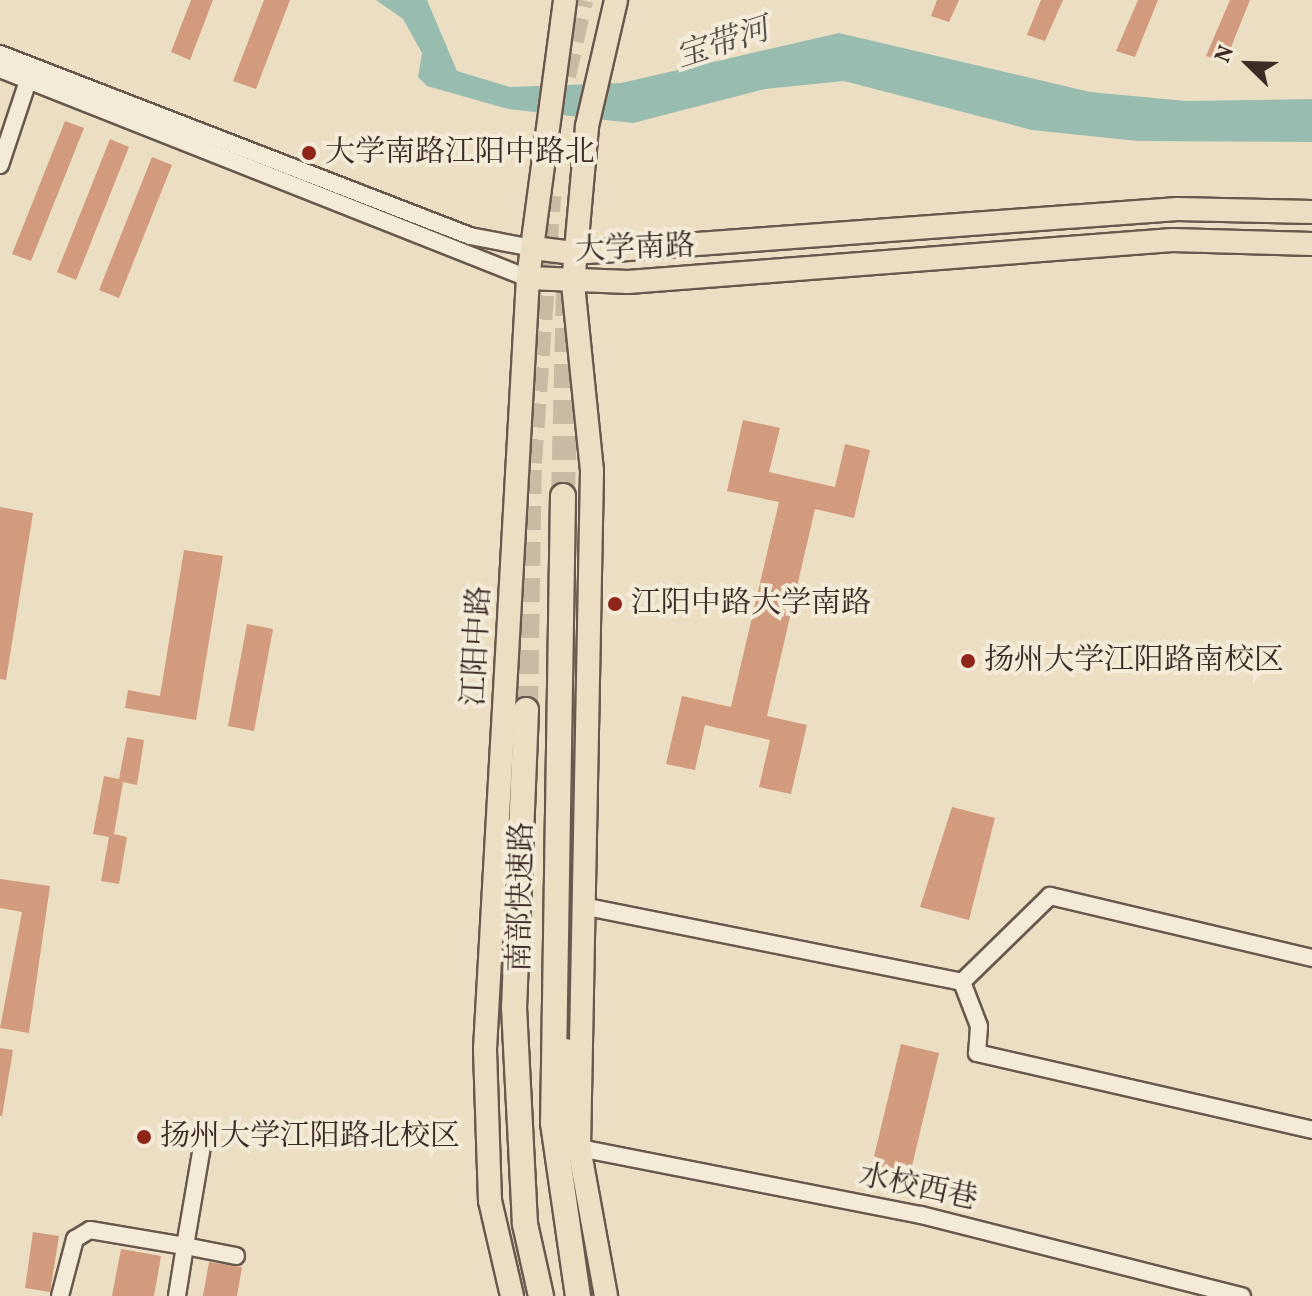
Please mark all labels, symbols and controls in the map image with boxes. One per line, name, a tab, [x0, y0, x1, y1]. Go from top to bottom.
water label: 宝带河	[671, 12, 775, 78]
north arrow	[1208, 24, 1288, 104]
text: N	[1208, 41, 1243, 68]
place label: 大学南路江阳中路北	[325, 135, 595, 171]
marker: 大学南路江阳中路北	[300, 144, 318, 162]
street label: 大学南路	[574, 229, 696, 269]
street label: 江阳中路	[457, 585, 499, 707]
place label: 江阳中路大学南路	[631, 586, 871, 622]
marker: 江阳中路大学南路	[606, 595, 624, 613]
place label: 扬州大学江阳路南校区	[984, 643, 1284, 679]
marker: 扬州大学江阳路南校区	[959, 652, 977, 670]
street label: 南部快速路	[503, 822, 541, 972]
place label: 扬州大学江阳路北校区	[160, 1119, 460, 1155]
marker: 扬州大学江阳路北校区	[135, 1128, 153, 1146]
street label: 水校西巷	[856, 1158, 980, 1218]

